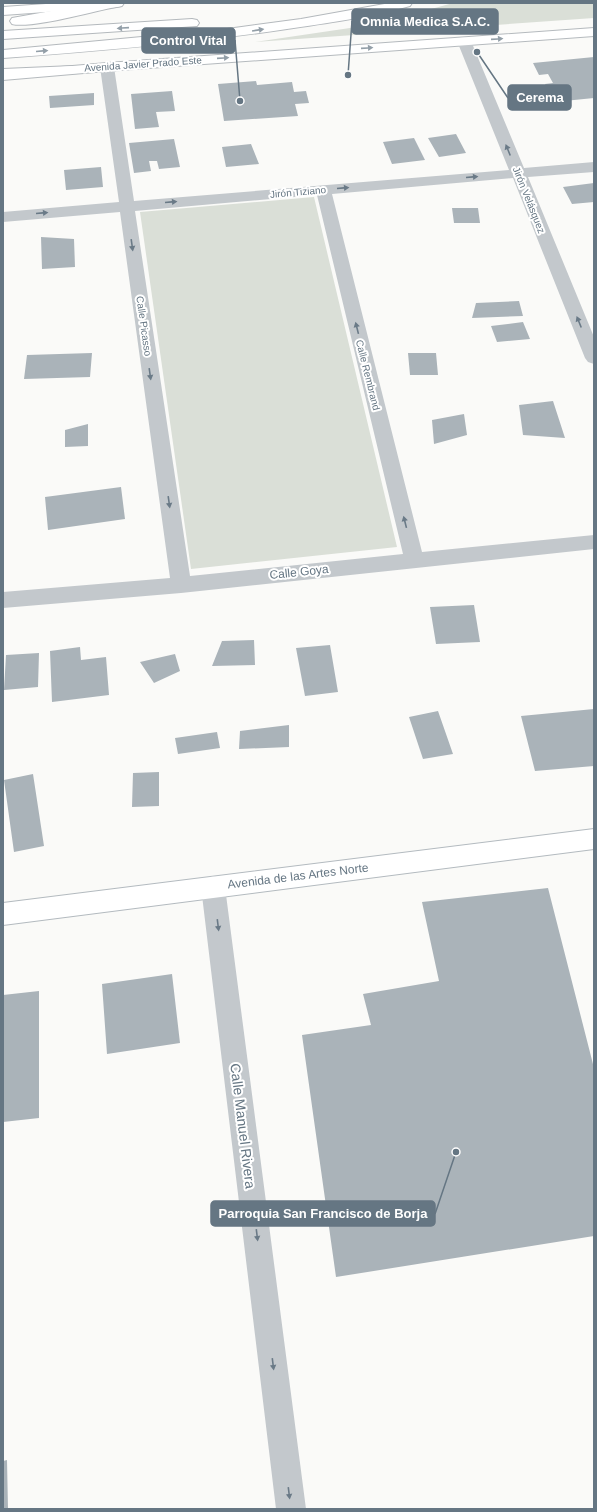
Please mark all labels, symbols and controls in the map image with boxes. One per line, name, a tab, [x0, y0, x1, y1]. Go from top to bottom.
callout: Omnia Medica S.A.C.	[352, 9, 498, 34]
text: Omnia Medica S.A.C.	[360, 14, 490, 29]
one-way arrow	[117, 24, 129, 31]
one-way arrow	[252, 27, 264, 33]
callout: Control Vital	[142, 28, 235, 53]
text: Control Vital	[149, 33, 227, 48]
one-way arrow	[491, 36, 503, 43]
one-way arrow	[361, 44, 373, 51]
one-way arrow	[36, 48, 48, 54]
street label: Avenida Javier Prado Este	[84, 54, 203, 74]
one-way arrow	[217, 55, 229, 62]
callout: Cerema	[508, 85, 571, 110]
text: Cerema	[516, 90, 565, 105]
one-way arrow	[505, 143, 511, 155]
street label: Jirón Velásquez	[511, 165, 547, 235]
one-way arrow	[466, 174, 478, 180]
street label: Jirón Tiziano	[270, 184, 327, 200]
one-way arrow	[337, 184, 349, 191]
one-way arrow	[165, 199, 177, 206]
one-way arrow	[36, 210, 48, 217]
one-way arrow	[129, 239, 135, 251]
street label: Calle Picasso	[134, 295, 154, 357]
one-way arrow	[576, 315, 582, 327]
one-way arrow	[354, 322, 360, 334]
street label: Calle Rembrand	[354, 339, 382, 411]
one-way arrow	[147, 368, 153, 380]
one-way arrow	[166, 496, 172, 508]
one-way arrow	[401, 516, 407, 528]
street label: Calle Goya	[269, 562, 330, 582]
street label: Avenida de las Artes Norte	[227, 860, 370, 892]
one-way arrow	[215, 919, 221, 932]
street label: Calle Manuel Rivera	[227, 1062, 259, 1190]
callout: Parroquia San Francisco de Borja	[211, 1201, 435, 1226]
text: Parroquia San Francisco de Borja	[219, 1206, 428, 1221]
one-way arrow	[254, 1229, 260, 1241]
one-way arrow	[270, 1358, 276, 1370]
one-way arrow	[286, 1487, 292, 1499]

